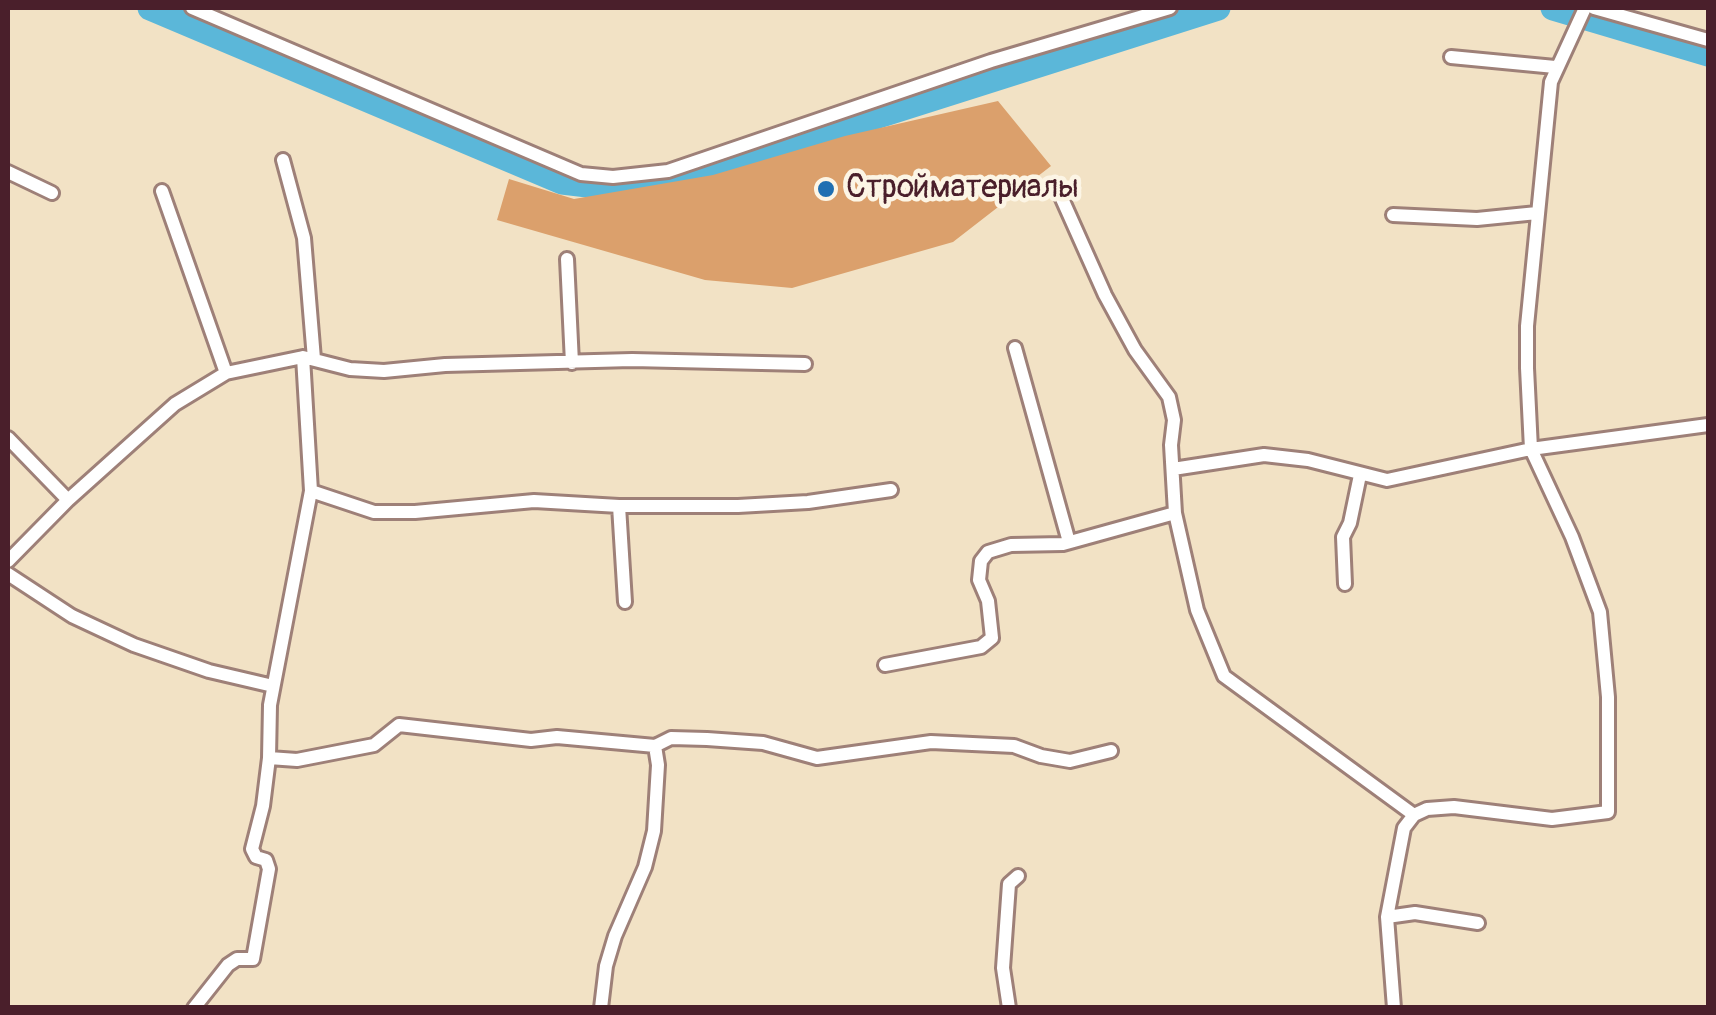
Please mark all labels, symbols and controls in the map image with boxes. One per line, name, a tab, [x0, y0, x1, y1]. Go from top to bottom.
place label: Стройматериалы	[846, 170, 1079, 208]
marker: Стройматериалы	[815, 178, 837, 200]

